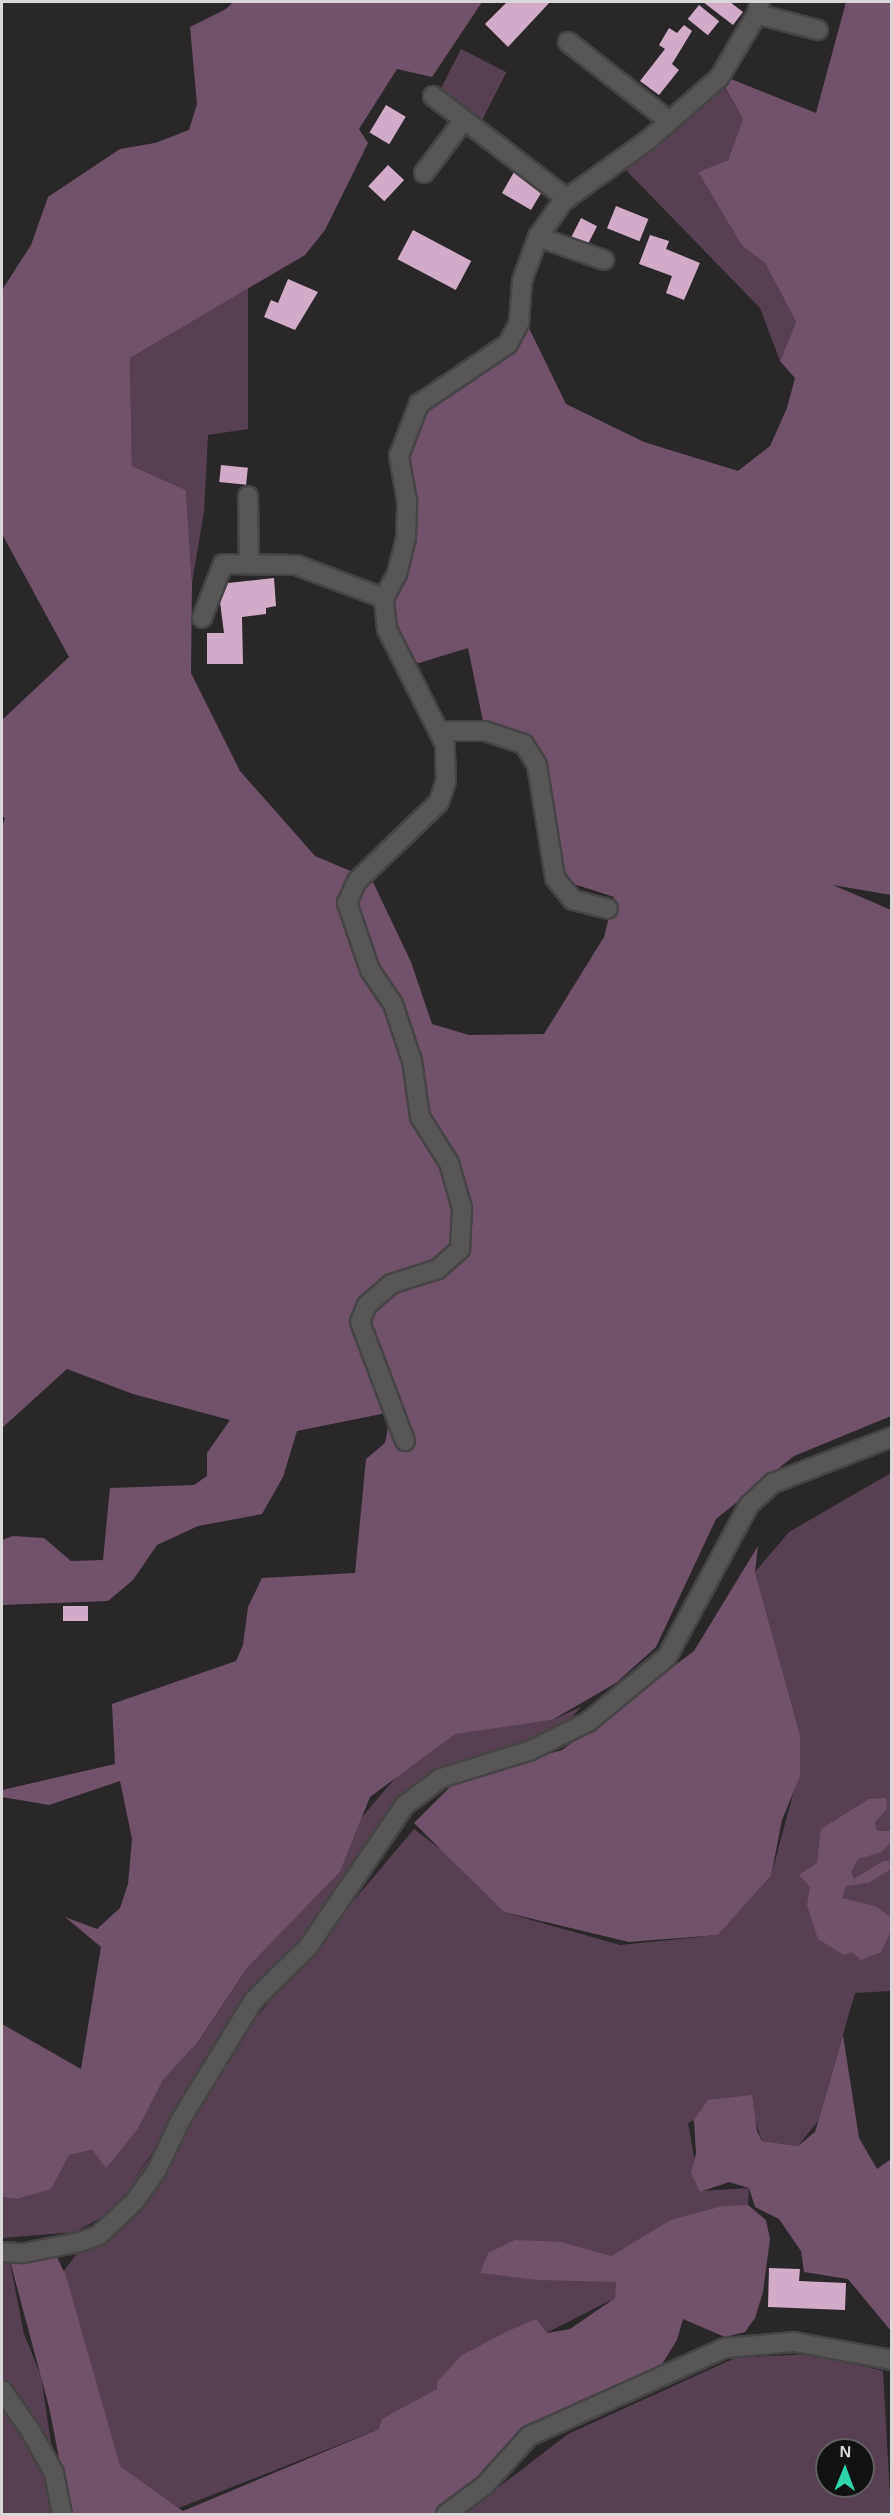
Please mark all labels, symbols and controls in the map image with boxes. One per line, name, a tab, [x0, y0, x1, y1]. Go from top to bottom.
north arrow	[815, 2438, 875, 2498]
text: N	[839, 2443, 851, 2460]

